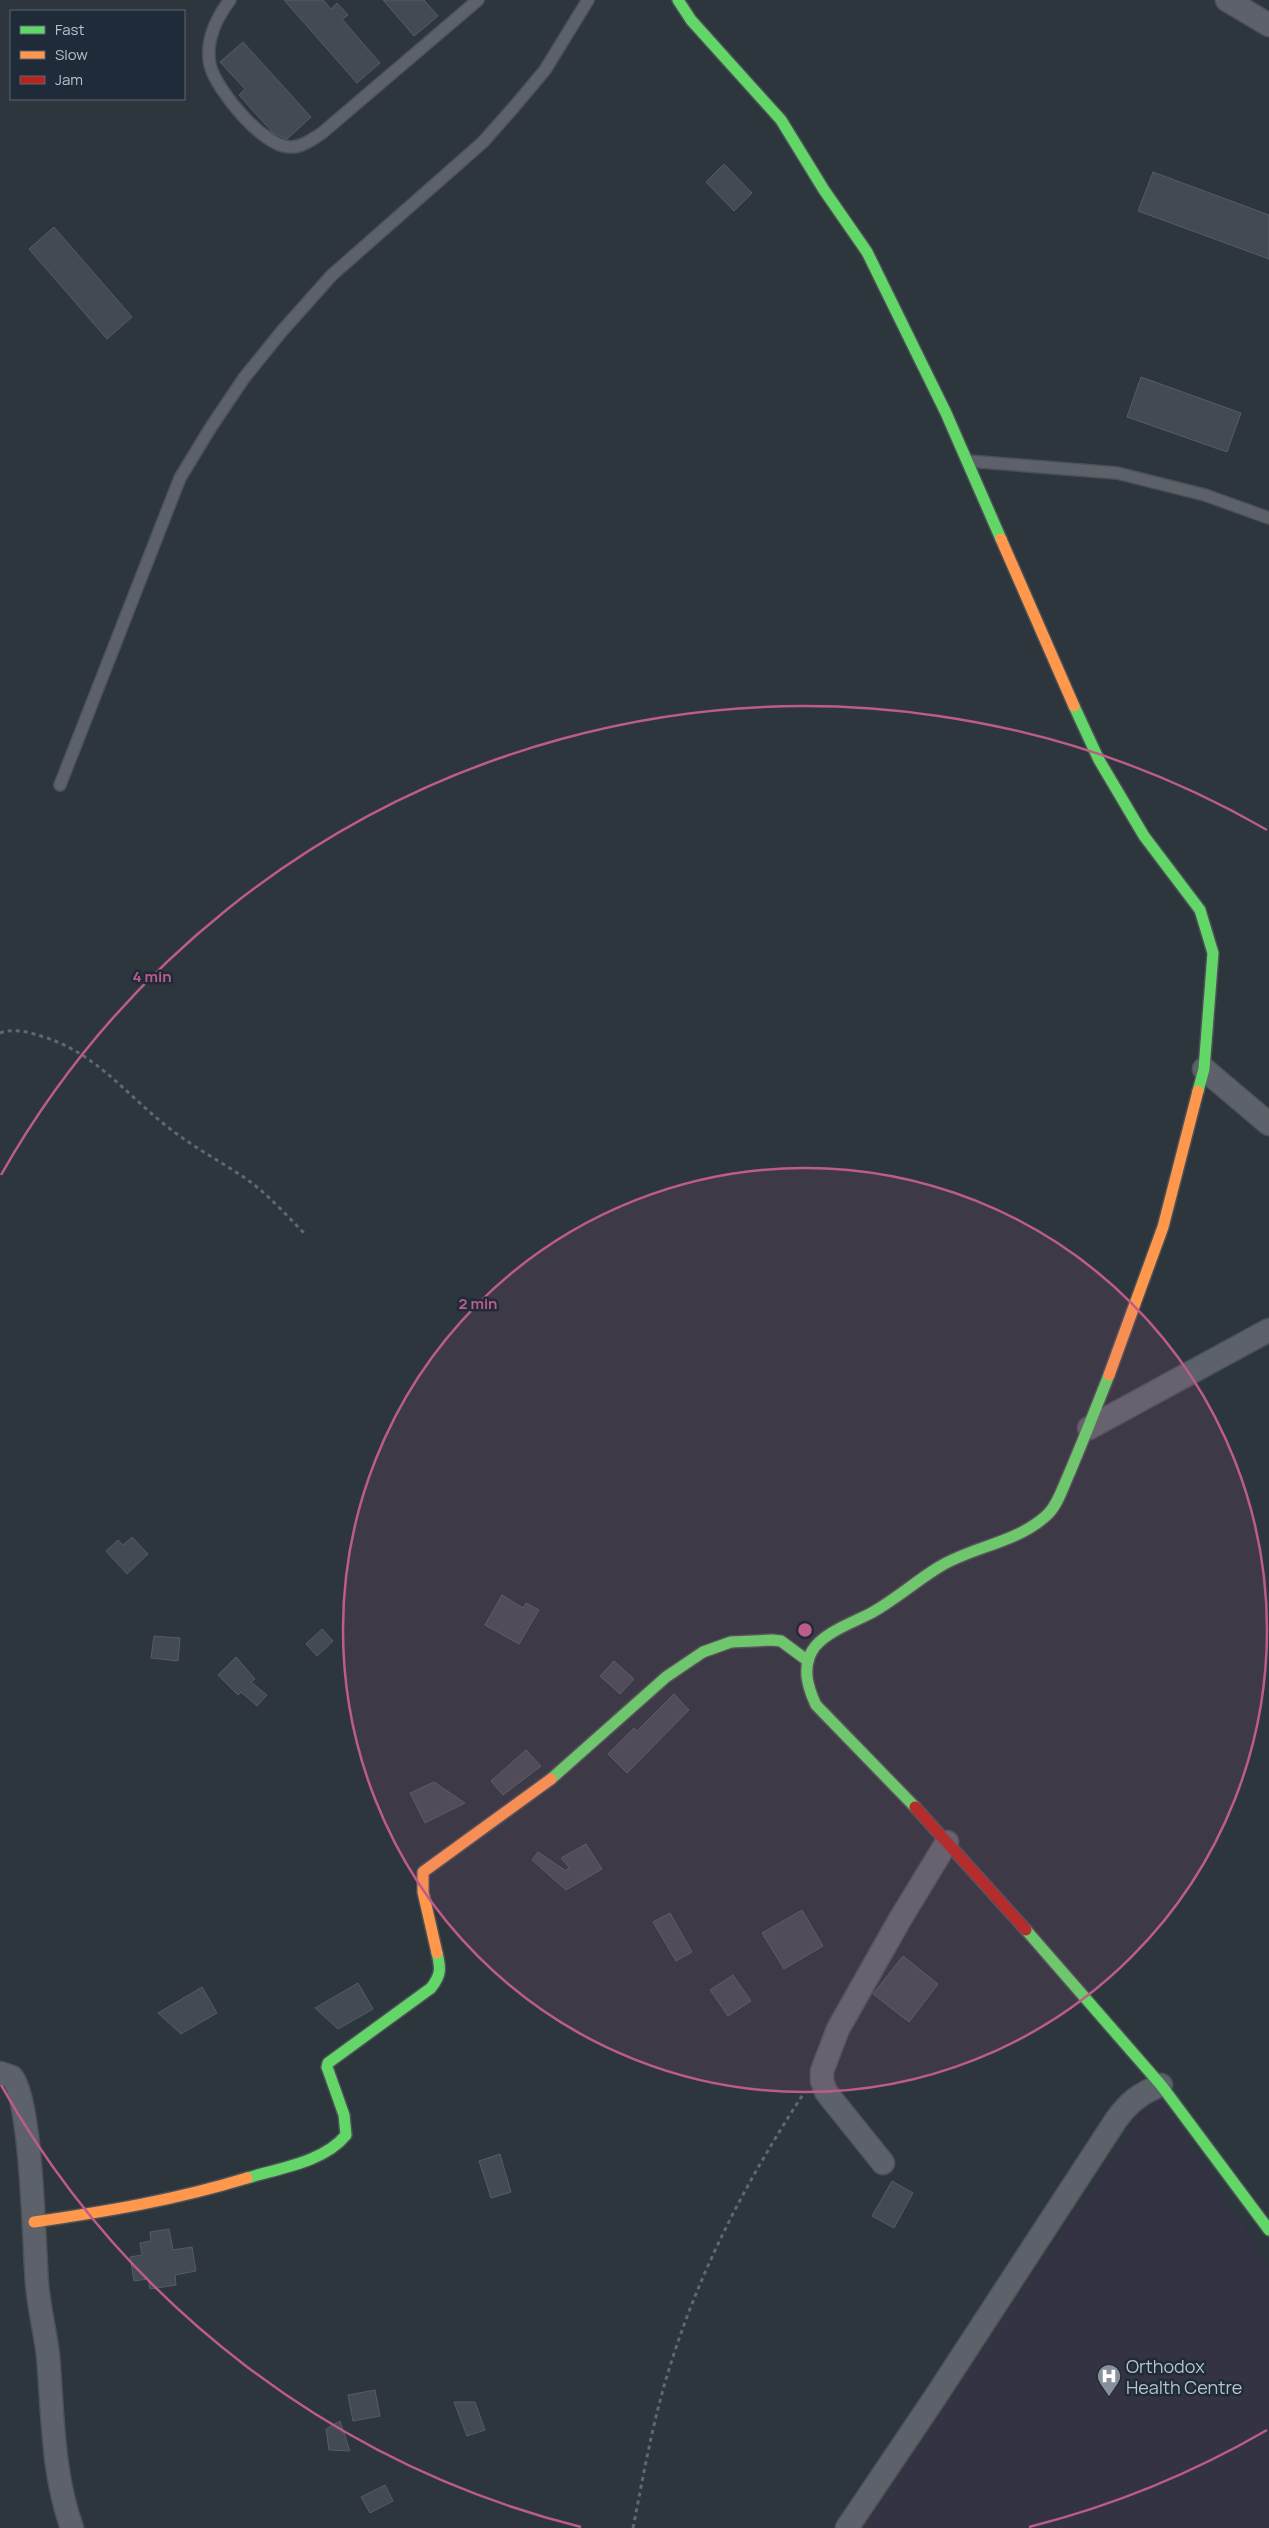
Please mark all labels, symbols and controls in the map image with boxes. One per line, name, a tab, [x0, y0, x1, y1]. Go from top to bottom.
legend	[10, 10, 185, 100]
text: Fast	[55, 19, 84, 40]
text: Slow	[55, 44, 88, 65]
text: Jam	[55, 69, 83, 90]
text: 4 min	[132, 966, 172, 987]
text: 2 min	[458, 1293, 498, 1314]
centre of rings	[796, 1621, 814, 1639]
place label: Orthodox Health Centre	[1126, 2354, 1242, 2399]
hospital icon: Orthodox Health Centre	[1096, 2363, 1122, 2397]

